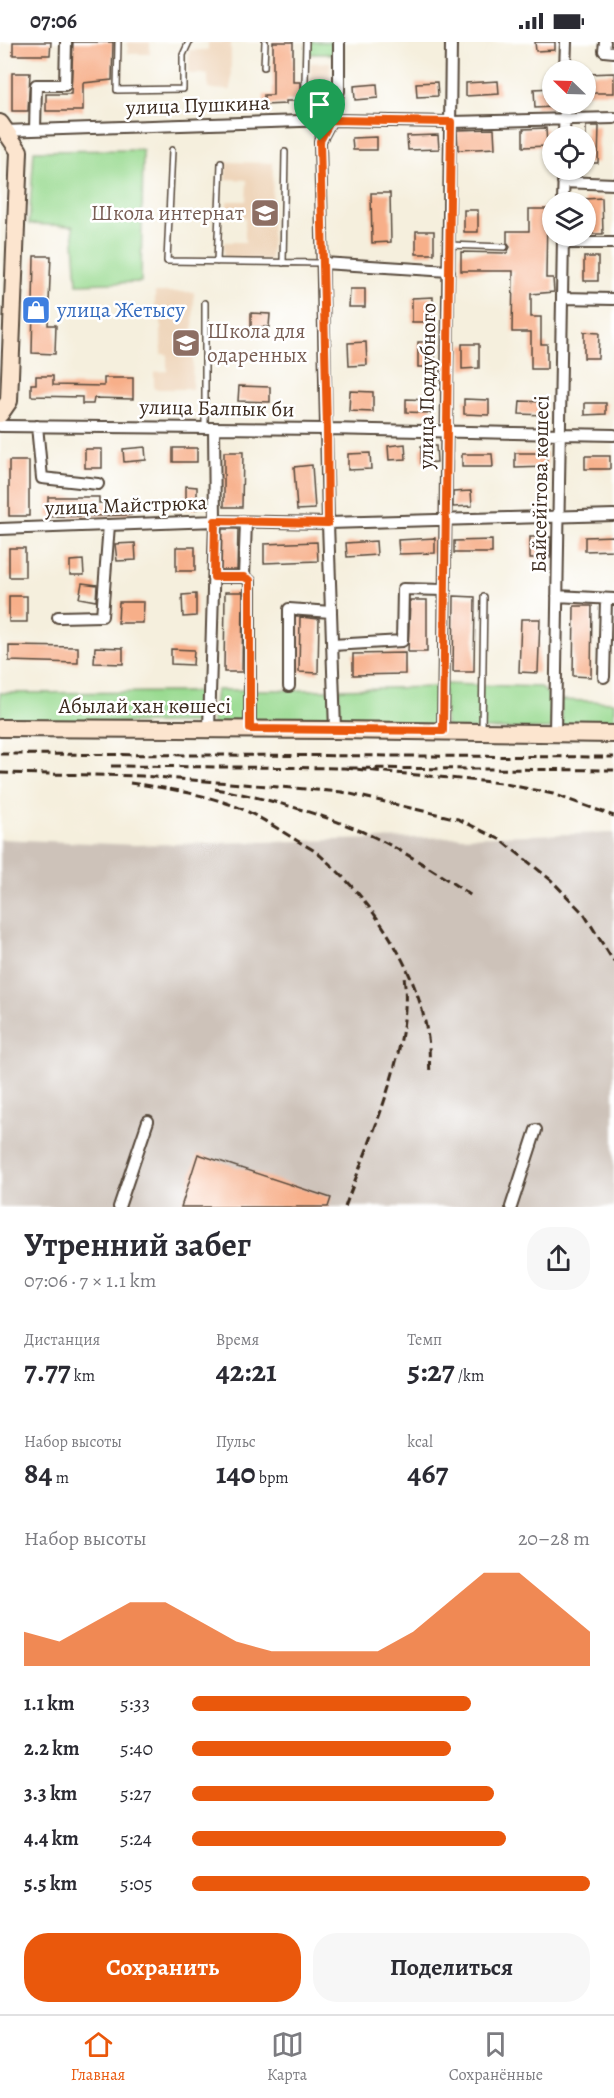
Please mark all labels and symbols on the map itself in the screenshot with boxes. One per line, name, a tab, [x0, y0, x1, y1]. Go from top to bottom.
north arrow	[542, 60, 596, 114]
pin	[294, 79, 345, 141]
street label: улица Пушкина	[125, 88, 271, 122]
school or university icon: Школа интернат	[249, 197, 281, 229]
place label: Школа интернат	[91, 199, 244, 227]
shop icon: улица Жетысу	[20, 294, 52, 326]
place label: улица Жетысу	[56, 296, 185, 324]
street label: улица Поддубного	[412, 303, 442, 470]
place label: Школа для одаренных	[207, 317, 308, 369]
school or university icon: Школа для одаренных	[170, 327, 202, 359]
street label: улица Балпык би	[138, 393, 295, 423]
street label: Байсейітова көшесі	[524, 395, 556, 573]
street label: улица Майстрюка	[43, 488, 208, 522]
street label: Абылай хан көшесі	[58, 692, 231, 720]

